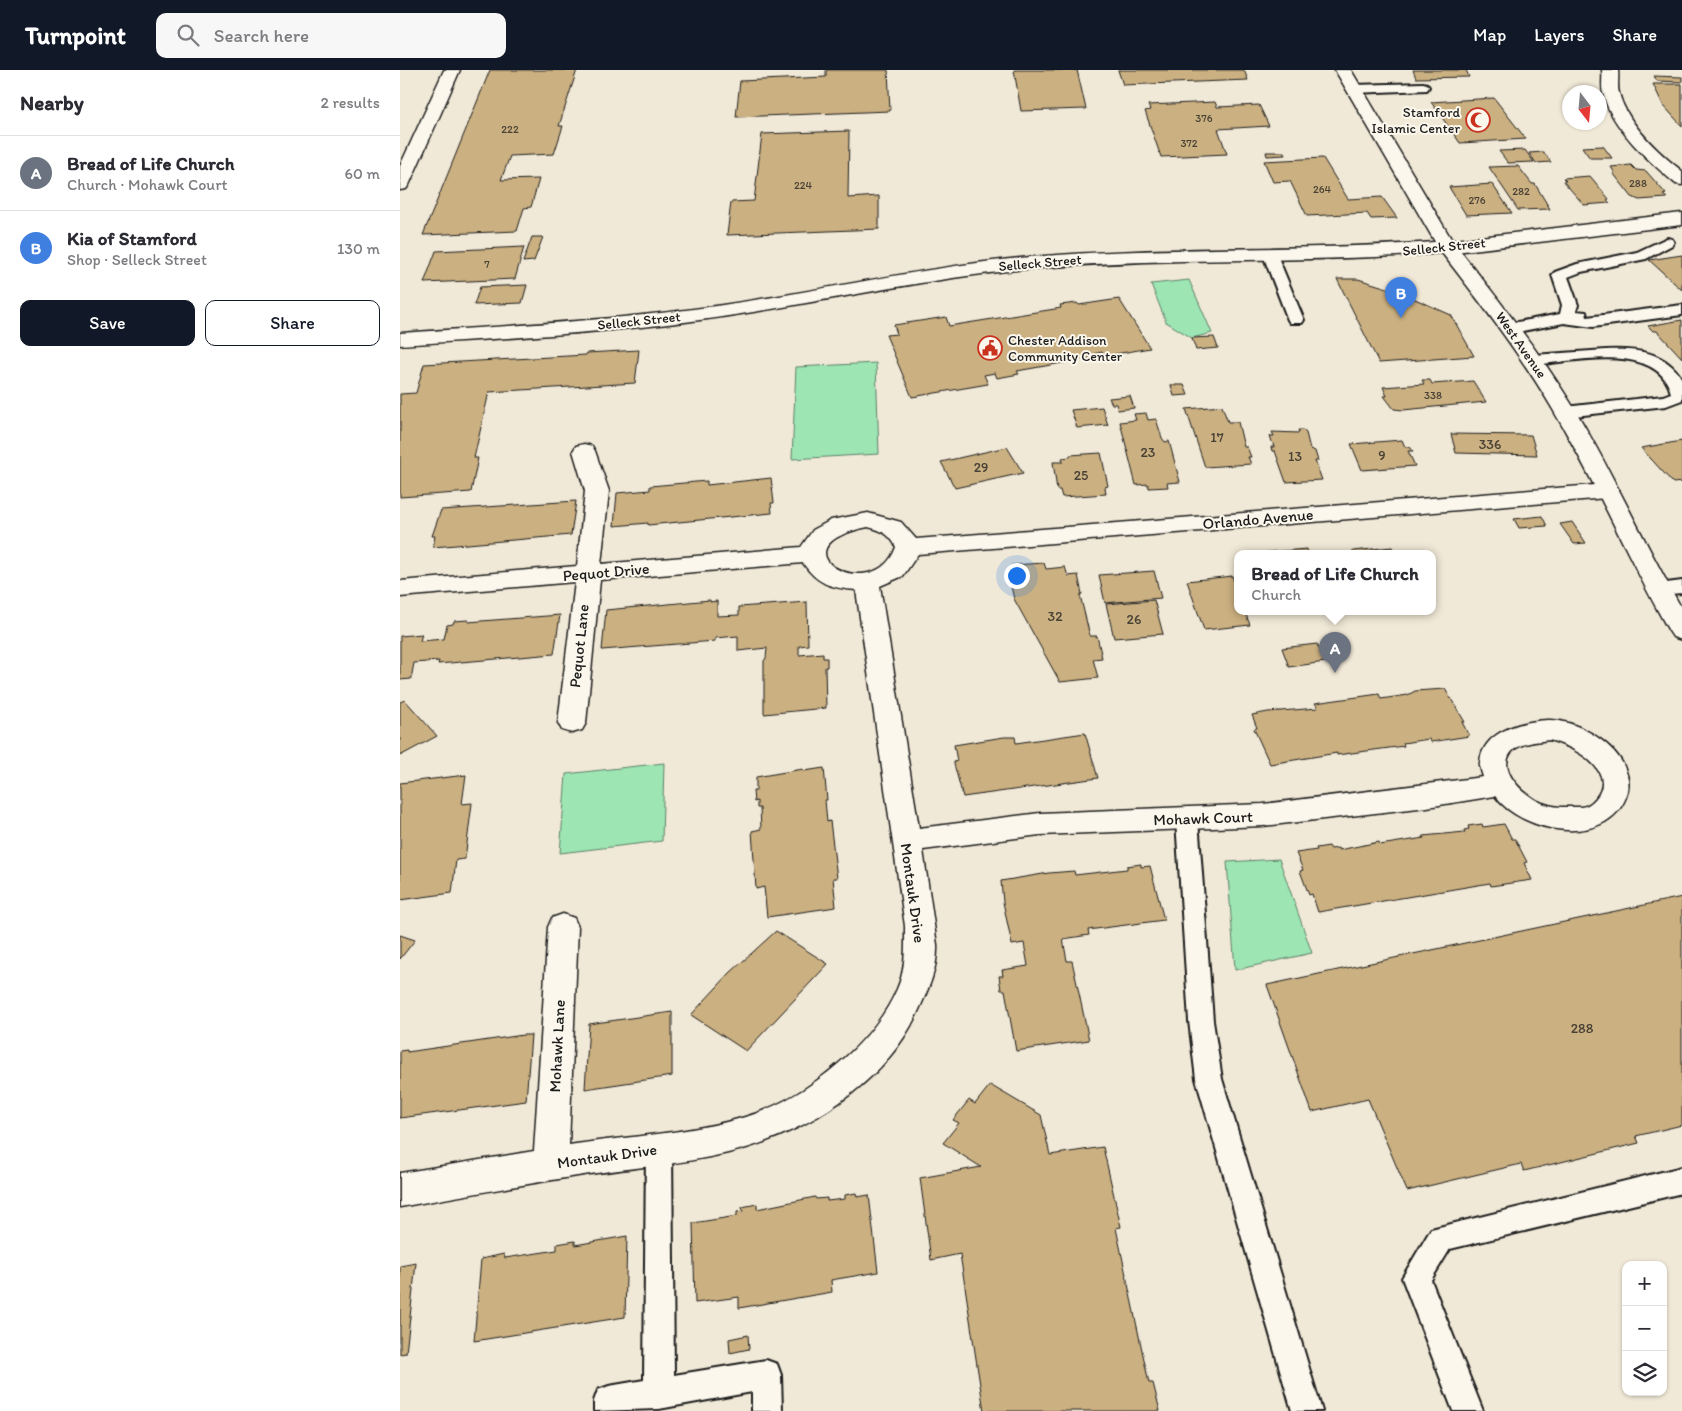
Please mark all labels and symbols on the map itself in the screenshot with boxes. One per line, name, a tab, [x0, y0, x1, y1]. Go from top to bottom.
north arrow	[1562, 85, 1607, 130]
place label: Stamford Islamic Center	[1371, 104, 1461, 137]
mosque icon: Stamford Islamic Center	[1465, 107, 1491, 133]
house number: 376	[1195, 112, 1213, 125]
house number: 222	[501, 123, 519, 136]
house number: 372	[1180, 137, 1198, 150]
house number: 288	[1629, 177, 1647, 190]
house number: 224	[794, 179, 812, 192]
house number: 264	[1313, 183, 1331, 196]
house number: 282	[1512, 185, 1530, 198]
house number: 276	[1468, 194, 1486, 207]
street label: Selleck Street	[1402, 234, 1486, 260]
street label: Selleck Street	[998, 251, 1082, 275]
house number: 7	[484, 258, 490, 271]
pin: B	[1385, 277, 1417, 318]
street label: Selleck Street	[597, 308, 681, 334]
street label: West Avenue	[1492, 308, 1550, 382]
place label: Chester Addison Community Center	[1008, 332, 1123, 365]
public building icon: Chester Addison Community Center	[977, 335, 1003, 361]
house number: 338	[1424, 389, 1442, 402]
house number: 17	[1210, 429, 1224, 446]
house number: 336	[1479, 436, 1501, 453]
house number: 23	[1141, 444, 1156, 461]
house number: 9	[1378, 447, 1386, 464]
house number: 13	[1288, 448, 1302, 465]
house number: 29	[974, 459, 988, 476]
house number: 25	[1074, 467, 1088, 484]
street label: Orlando Avenue	[1202, 505, 1314, 533]
street label: Pequot Drive	[562, 559, 650, 585]
your location	[1004, 563, 1030, 589]
street label: Pequot Lane	[565, 603, 593, 689]
house number: 32	[1048, 608, 1063, 625]
house number: 26	[1127, 611, 1141, 628]
pin: A	[1319, 632, 1351, 673]
street label: Mohawk Court	[1153, 807, 1253, 829]
street label: Montauk Drive	[897, 842, 929, 944]
street label: Mohawk Lane	[545, 999, 569, 1093]
house number: 288	[1571, 1020, 1594, 1037]
street label: Montauk Drive	[556, 1140, 658, 1172]

